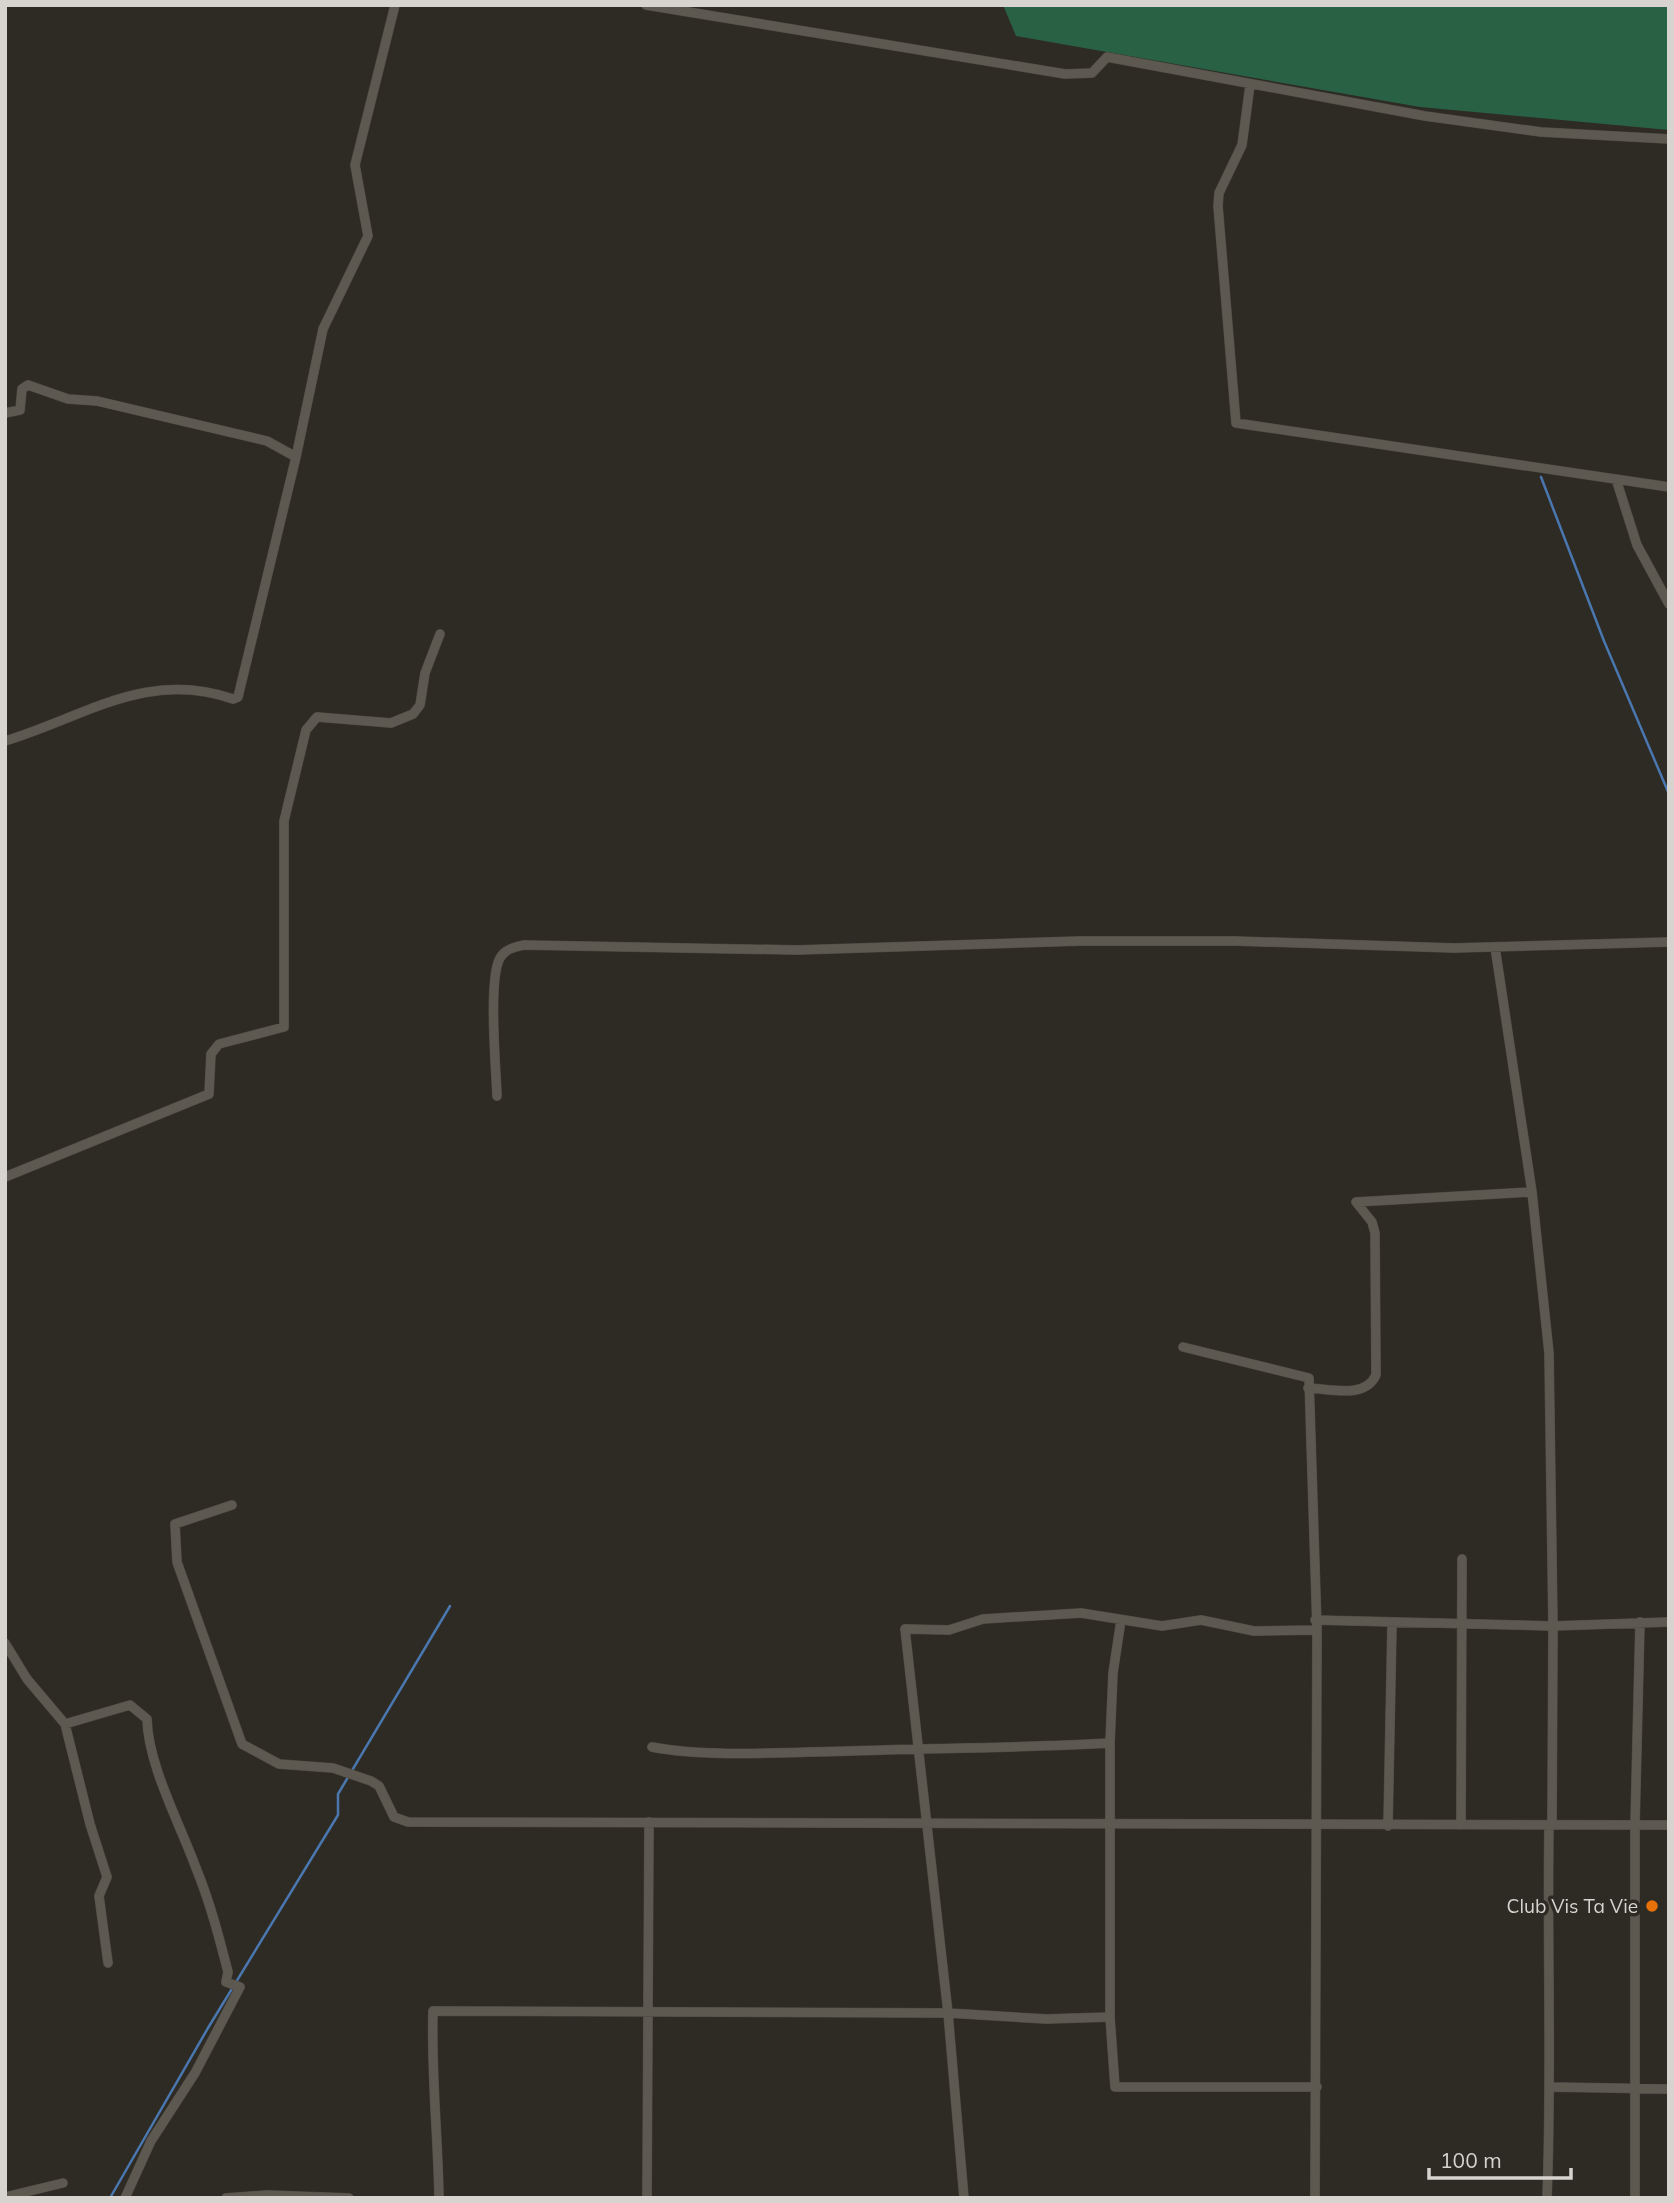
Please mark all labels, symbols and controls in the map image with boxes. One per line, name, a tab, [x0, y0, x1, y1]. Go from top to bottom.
place label: Club Vis Ta Vie	[1506, 1894, 1638, 1918]
marker: Club Vis Ta Vie	[1644, 1898, 1660, 1914]
scale bar	[1429, 2136, 1571, 2180]
text: 100 m	[1440, 2147, 1502, 2173]

